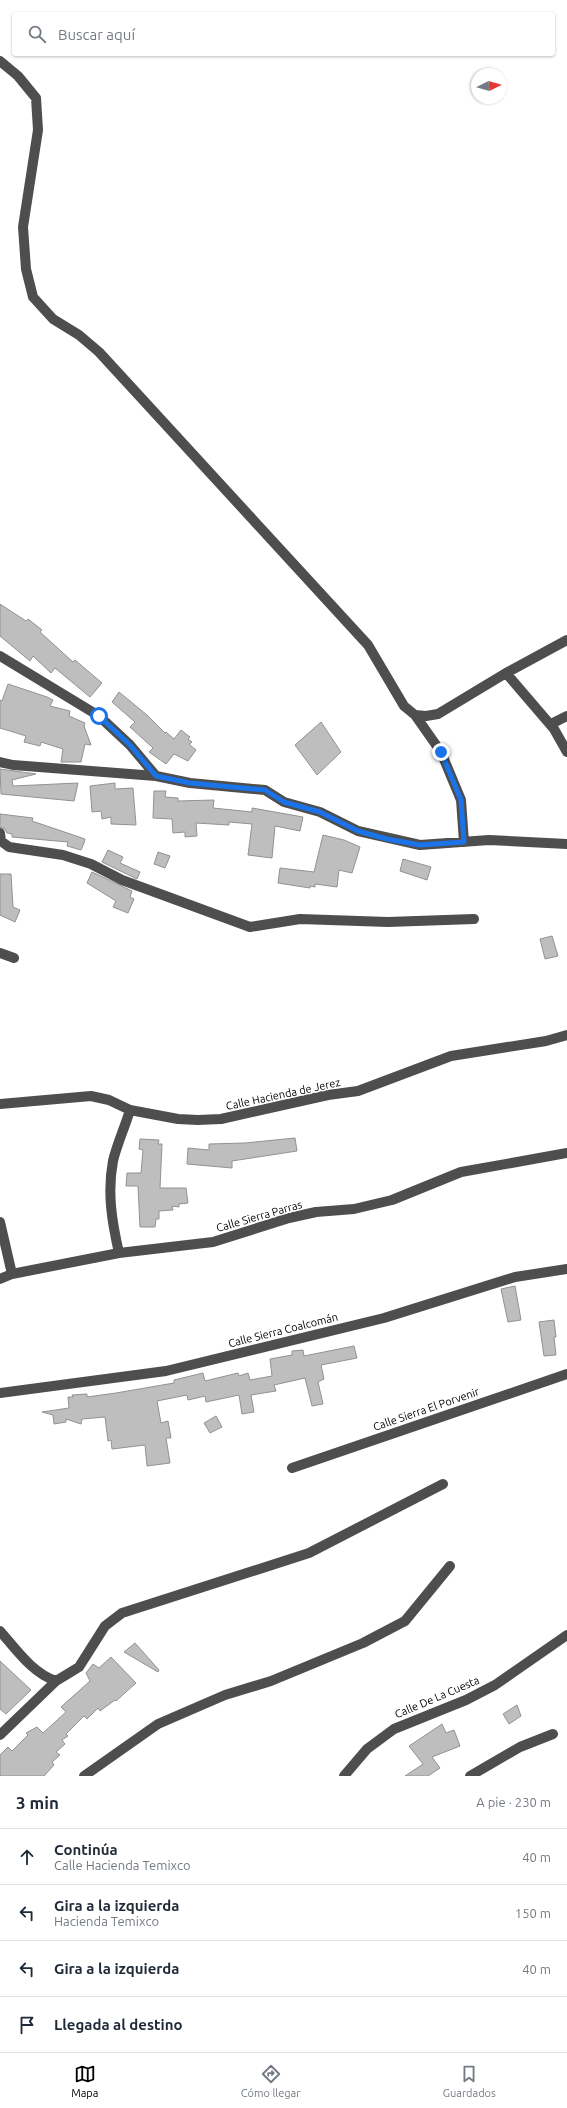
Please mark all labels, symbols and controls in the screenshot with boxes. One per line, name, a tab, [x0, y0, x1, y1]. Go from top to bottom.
search box	[12, 12, 555, 56]
icon: search	[26, 23, 48, 45]
text: Buscar aquí	[58, 26, 135, 43]
north arrow	[471, 68, 507, 104]
route start	[90, 707, 108, 725]
route end	[432, 743, 450, 761]
street label: Calle Hacienda de Jerez	[225, 1076, 341, 1112]
street label: Calle Sierra Parras	[215, 1198, 303, 1234]
street label: Calle Sierra Coalcomán	[227, 1311, 339, 1349]
street label: Calle Sierra El Porvenir	[371, 1385, 481, 1433]
street label: Calle De La Cuesta	[393, 1674, 481, 1720]
text: 3 min	[16, 1793, 59, 1812]
text: A pie · 230 m	[476, 1795, 551, 1809]
text: Continúa	[54, 1841, 118, 1858]
icon: ahead	[16, 1846, 38, 1868]
text: 40 m	[522, 1850, 551, 1864]
text: Calle Hacienda Temixco	[54, 1858, 191, 1872]
text: Gira a la izquierda	[54, 1897, 180, 1914]
icon: left	[16, 1902, 38, 1924]
text: 150 m	[515, 1906, 551, 1920]
text: Hacienda Temixco	[54, 1914, 159, 1928]
icon: left	[16, 1958, 38, 1980]
text: Gira a la izquierda	[54, 1960, 180, 1977]
text: 40 m	[522, 1962, 551, 1976]
icon: arrive	[16, 2014, 38, 2036]
text: Llegada al destino	[54, 2016, 183, 2033]
tab: Mapa	[71, 2063, 98, 2099]
tab: Cómo llegar	[241, 2063, 300, 2099]
tab: Guardados	[443, 2063, 496, 2099]

